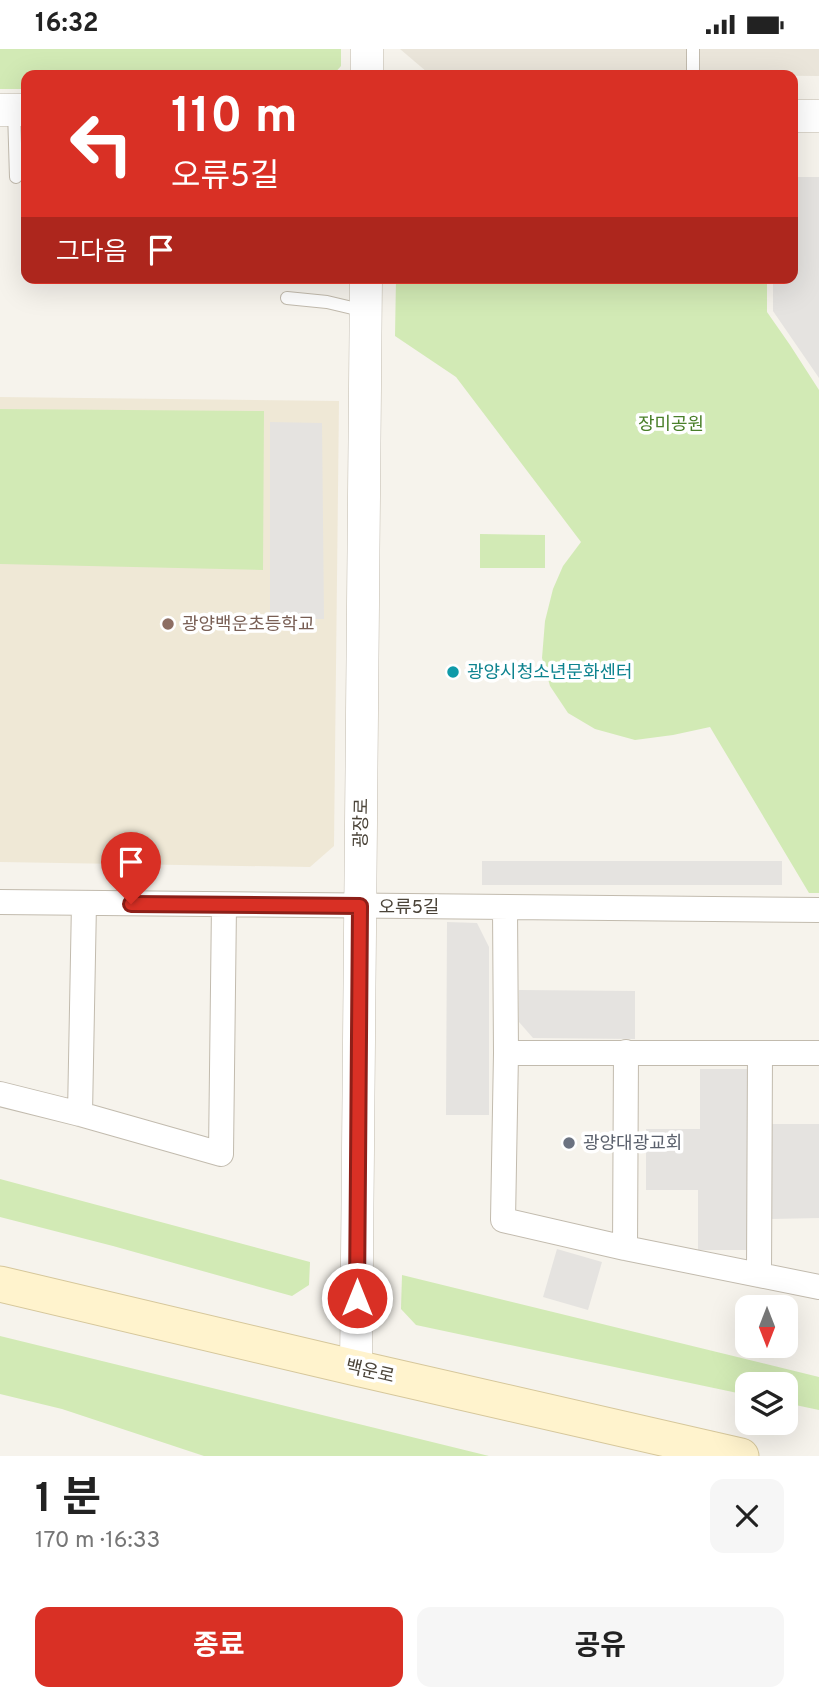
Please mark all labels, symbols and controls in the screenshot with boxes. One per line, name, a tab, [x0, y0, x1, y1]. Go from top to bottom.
text: 16:32	[35, 8, 99, 41]
text: 110 m	[171, 88, 298, 150]
icon: left	[56, 98, 147, 189]
text: 오류5길	[171, 158, 279, 198]
icon: arrive	[142, 231, 180, 269]
text: 그다음	[56, 237, 128, 270]
park label: 장미공원	[638, 414, 704, 437]
place label: 광양백운초등학교	[182, 614, 314, 637]
marker: 광양백운초등학교	[160, 616, 176, 632]
place label: 광양시청소년문화센터	[467, 662, 633, 685]
marker: 광양시청소년문화센터	[445, 664, 461, 680]
street label: 광장로	[351, 798, 374, 848]
pin	[101, 832, 161, 904]
icon: arrive	[112, 843, 150, 881]
street label: 오류5길	[379, 897, 439, 920]
place label: 광양대광교회	[583, 1133, 682, 1156]
marker: 광양대광교회	[561, 1135, 577, 1151]
position arrow	[320, 1261, 394, 1335]
north arrow	[735, 1295, 798, 1358]
map controls	[735, 1295, 798, 1435]
street label: 백운로	[343, 1356, 396, 1389]
button: layers	[735, 1372, 798, 1435]
text: 1 분	[35, 1474, 101, 1527]
button: close	[710, 1479, 784, 1553]
text: 170 m · 16:33	[35, 1527, 160, 1556]
button: 종료	[35, 1607, 403, 1687]
button: 공유	[417, 1607, 784, 1687]

